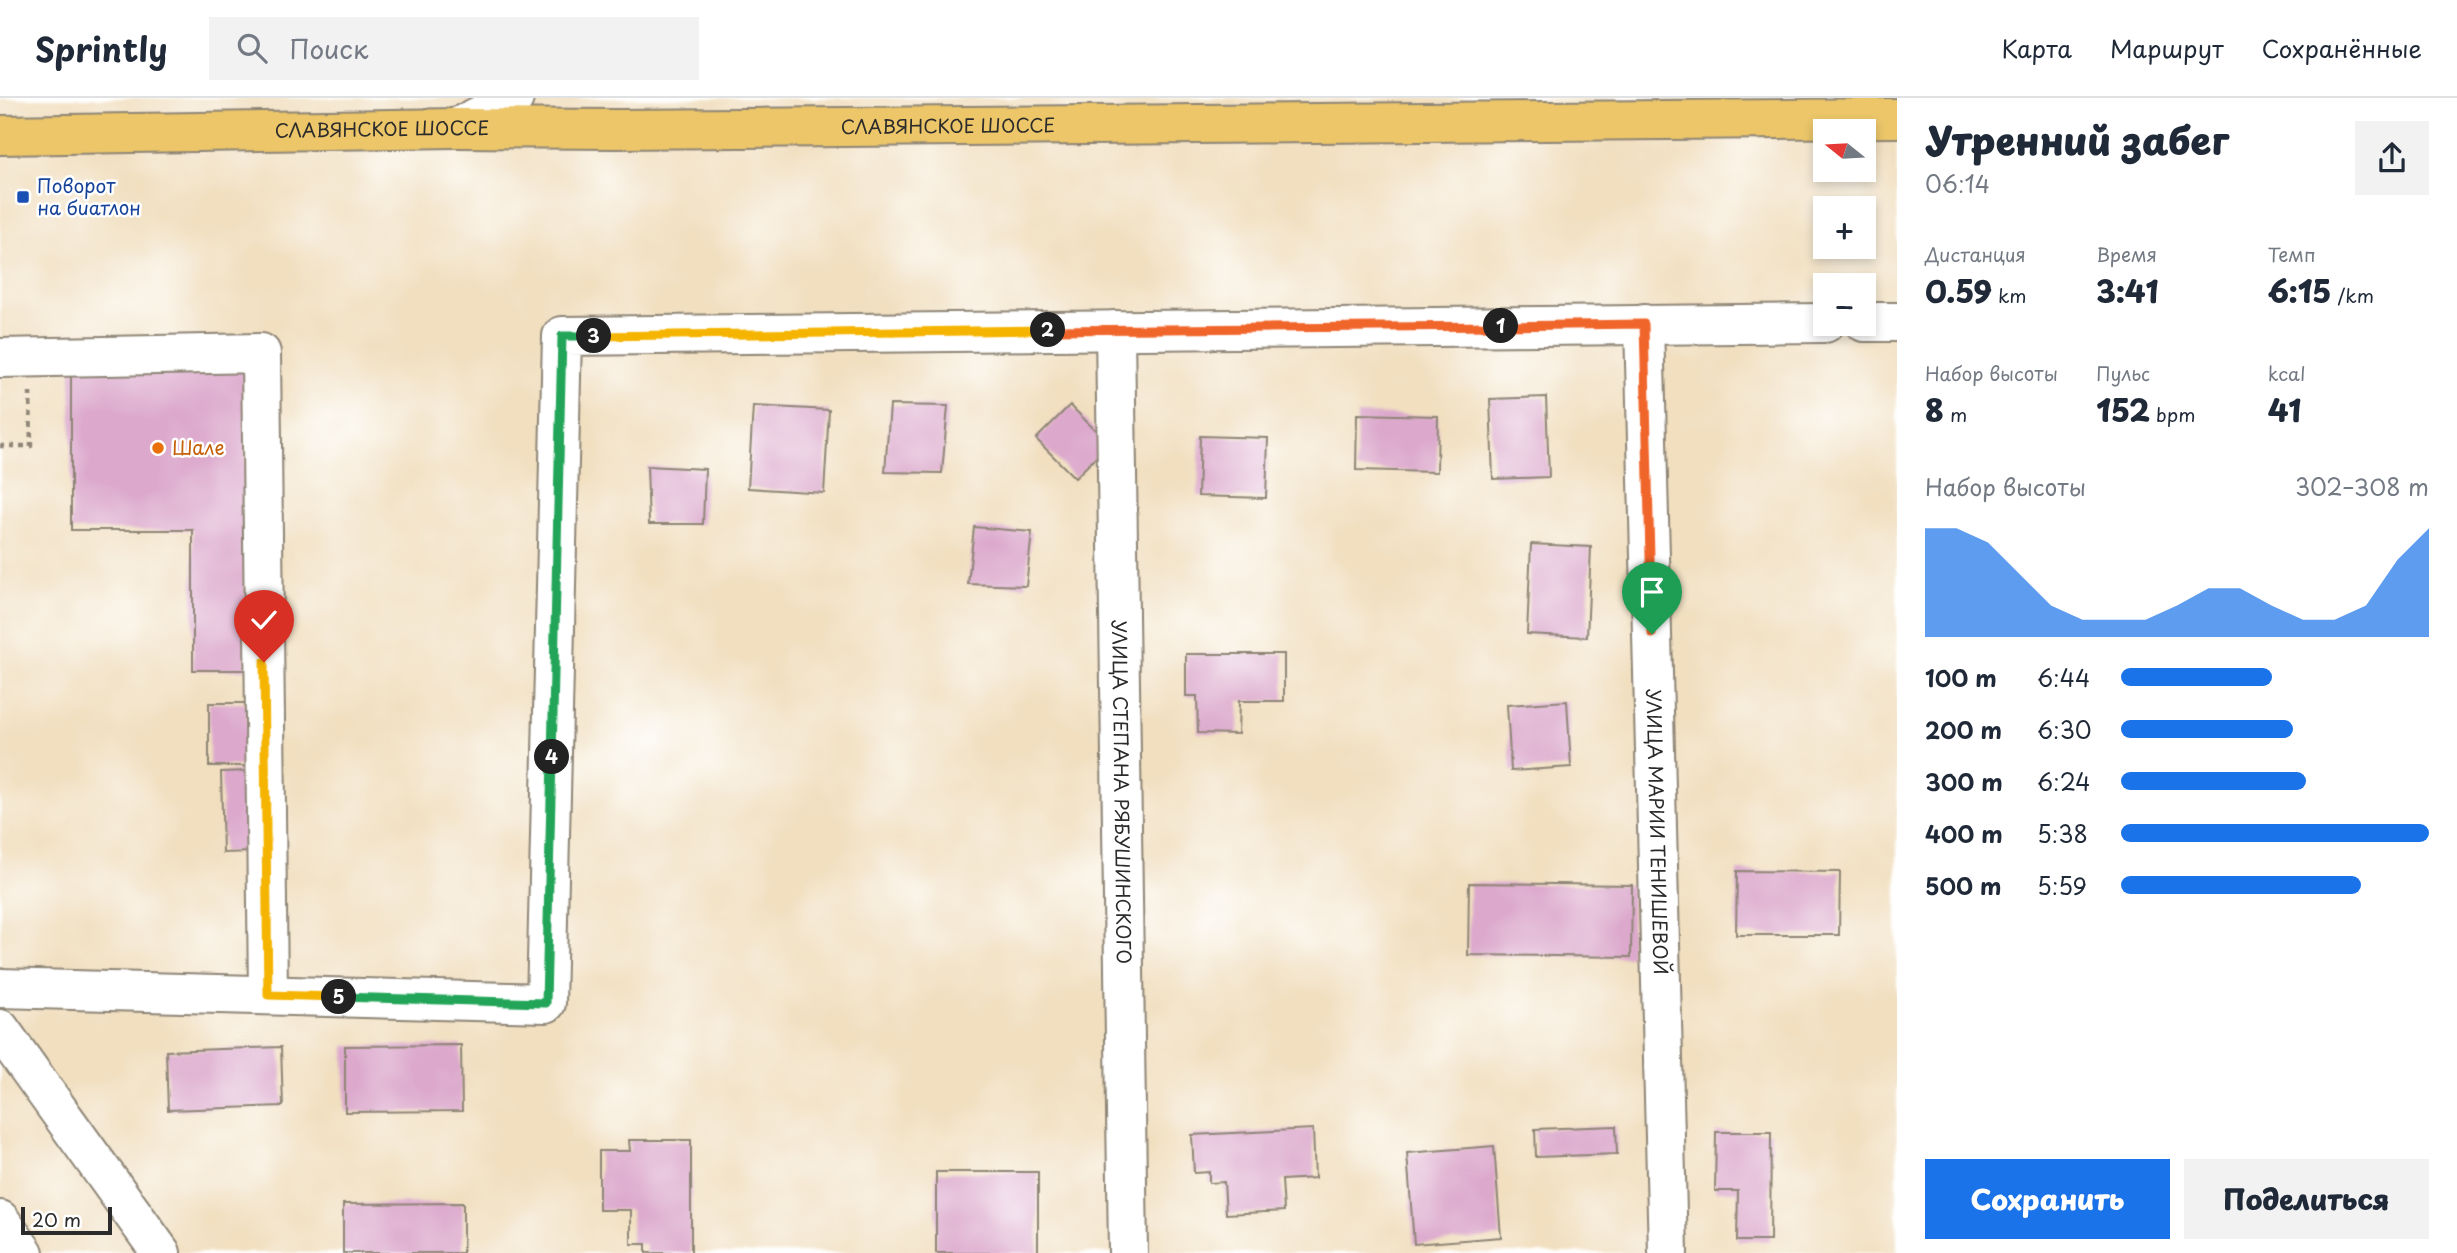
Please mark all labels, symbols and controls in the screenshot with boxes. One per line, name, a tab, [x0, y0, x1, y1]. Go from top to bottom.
search box	[209, 17, 699, 80]
text: Sprintly	[35, 23, 167, 73]
icon: search	[233, 29, 271, 67]
text: Поиск	[289, 29, 368, 68]
text: Карта	[2001, 30, 2072, 66]
text: Маршрут	[2110, 30, 2224, 66]
text: Сохранённые	[2262, 30, 2422, 66]
street label: СЛАВЯНСКОЕ ШОССЕ	[840, 110, 1055, 140]
text: Утренний забег	[1925, 111, 2229, 168]
street label: СЛАВЯНСКОЕ ШОССЕ	[274, 113, 489, 144]
north arrow	[1813, 119, 1876, 182]
map controls	[1813, 119, 1876, 336]
button: share	[2355, 121, 2429, 195]
text: 06:14	[1925, 166, 1990, 201]
place label: Поворот на биатлон	[37, 171, 141, 221]
marker: Поворот на биатлон	[15, 189, 31, 205]
button: +	[1813, 196, 1876, 259]
text: Дистанция	[1925, 240, 2026, 268]
text: Время	[2096, 240, 2157, 268]
text: Темп	[2268, 240, 2316, 268]
text: 0.59	[1925, 268, 1992, 313]
text: 3:41	[2096, 268, 2159, 313]
text: 6:15	[2268, 268, 2331, 313]
button: −	[1813, 273, 1876, 336]
text: km	[1992, 281, 2027, 309]
text: /km	[2331, 281, 2374, 309]
pin: 1	[1484, 308, 1518, 344]
text: 1	[1496, 311, 1505, 339]
pin: 2	[1030, 313, 1066, 348]
text: 2	[1041, 315, 1054, 343]
pin: 3	[576, 318, 612, 354]
text: 3	[587, 321, 600, 349]
text: Набор высоты	[1925, 359, 2058, 387]
text: Пульс	[2096, 359, 2150, 387]
text: kcal	[2268, 359, 2306, 387]
text: 8	[1925, 387, 1944, 432]
text: 152	[2096, 387, 2150, 432]
text: 41	[2268, 387, 2301, 432]
text: m	[1944, 400, 1967, 428]
text: bpm	[2150, 400, 2196, 428]
place label: Шале	[172, 433, 224, 461]
marker: Шале	[150, 440, 166, 456]
text: Набор высоты	[1925, 469, 2086, 504]
text: 302–308 m	[2295, 469, 2429, 504]
pin	[1622, 562, 1682, 634]
icon: arrive	[1633, 573, 1671, 611]
pin	[234, 590, 294, 662]
icon: check	[245, 601, 283, 639]
street label: УЛИЦА СТЕПАНА РЯБУШИНСКОГО	[1106, 620, 1139, 964]
text: 100 m	[1925, 660, 1997, 695]
text: 6:44	[2037, 660, 2090, 695]
street label: УЛИЦА МАРИИ ТЕНИШЕВОЙ	[1640, 689, 1676, 975]
text: 200 m	[1925, 712, 2002, 747]
text: 6:30	[2037, 712, 2092, 747]
pin: 4	[534, 740, 570, 774]
text: 4	[545, 742, 558, 770]
text: 300 m	[1925, 764, 2003, 799]
text: 6:24	[2037, 764, 2091, 799]
text: 400 m	[1925, 816, 2003, 851]
text: 5:38	[2037, 816, 2088, 851]
text: 500 m	[1925, 868, 2002, 903]
text: 5:59	[2037, 868, 2087, 903]
pin: 5	[322, 979, 356, 1014]
text: 5	[332, 982, 345, 1010]
button: Сохранить	[1925, 1159, 2170, 1239]
button: Поделиться	[2184, 1159, 2429, 1239]
scale bar	[21, 1204, 112, 1236]
text: 20 m	[32, 1205, 81, 1233]

